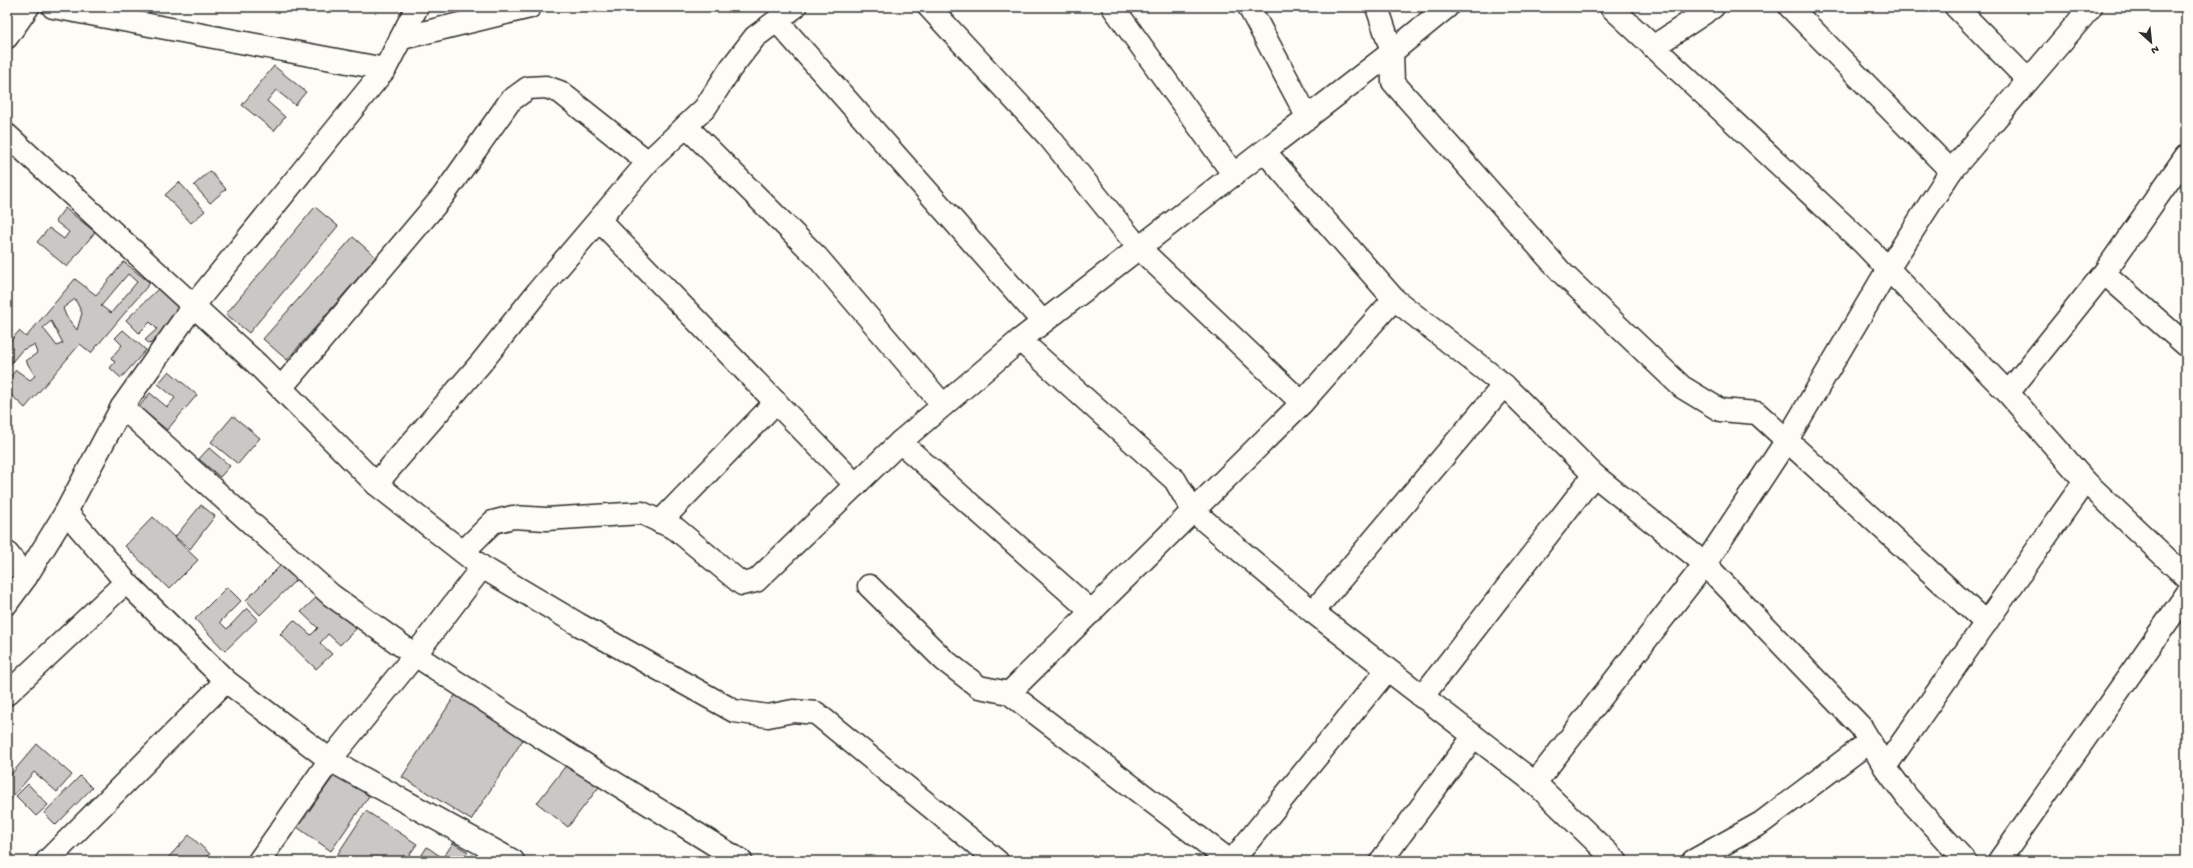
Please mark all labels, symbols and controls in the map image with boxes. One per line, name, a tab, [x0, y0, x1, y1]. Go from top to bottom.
north arrow	[2131, 22, 2171, 62]
text: N	[2149, 42, 2161, 56]

